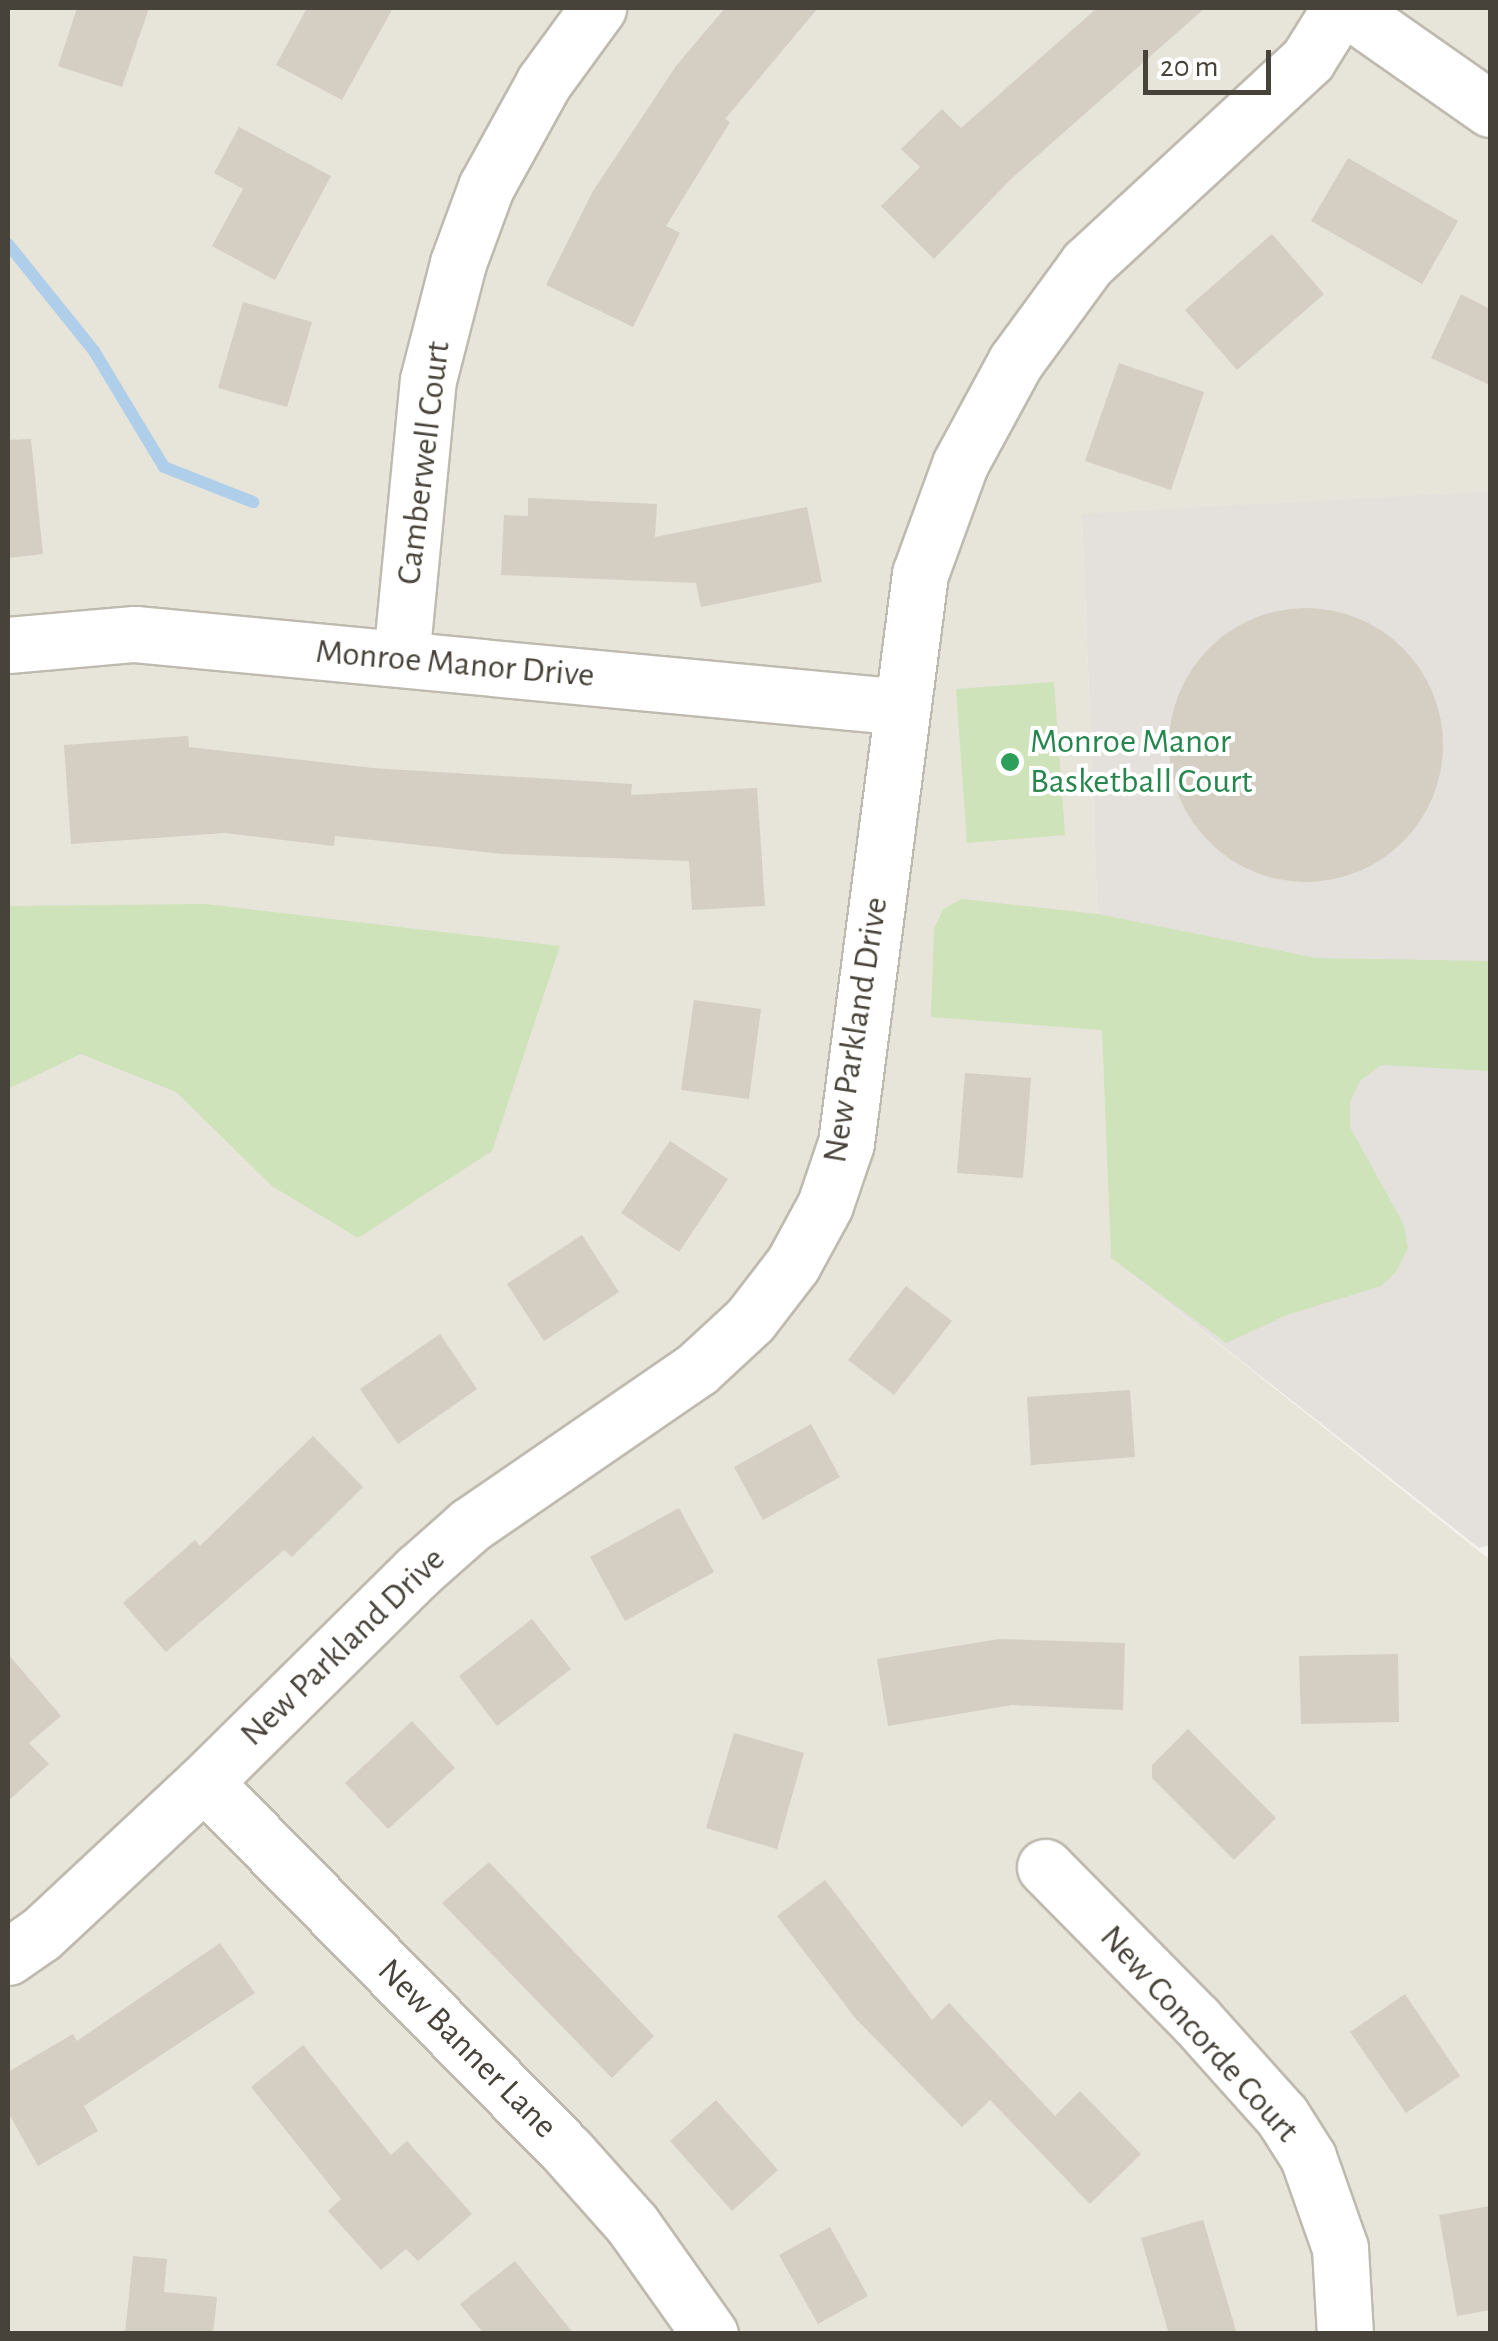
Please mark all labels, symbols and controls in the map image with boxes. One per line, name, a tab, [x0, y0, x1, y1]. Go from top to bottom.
scale bar	[1148, 30, 1276, 92]
text: 20 m	[1160, 52, 1218, 82]
street label: Camberwell Court	[388, 339, 460, 587]
street label: Monroe Manor Drive	[314, 631, 596, 697]
place label: Monroe Manor Basketball Court	[1030, 721, 1252, 803]
marker: Monroe Manor Basketball Court	[999, 751, 1021, 773]
street label: New Parkland Drive	[814, 894, 898, 1166]
street label: New Parkland Drive	[232, 1539, 454, 1755]
street label: New Concorde Court	[1091, 1917, 1307, 2151]
street label: New Banner Lane	[368, 1950, 566, 2148]

